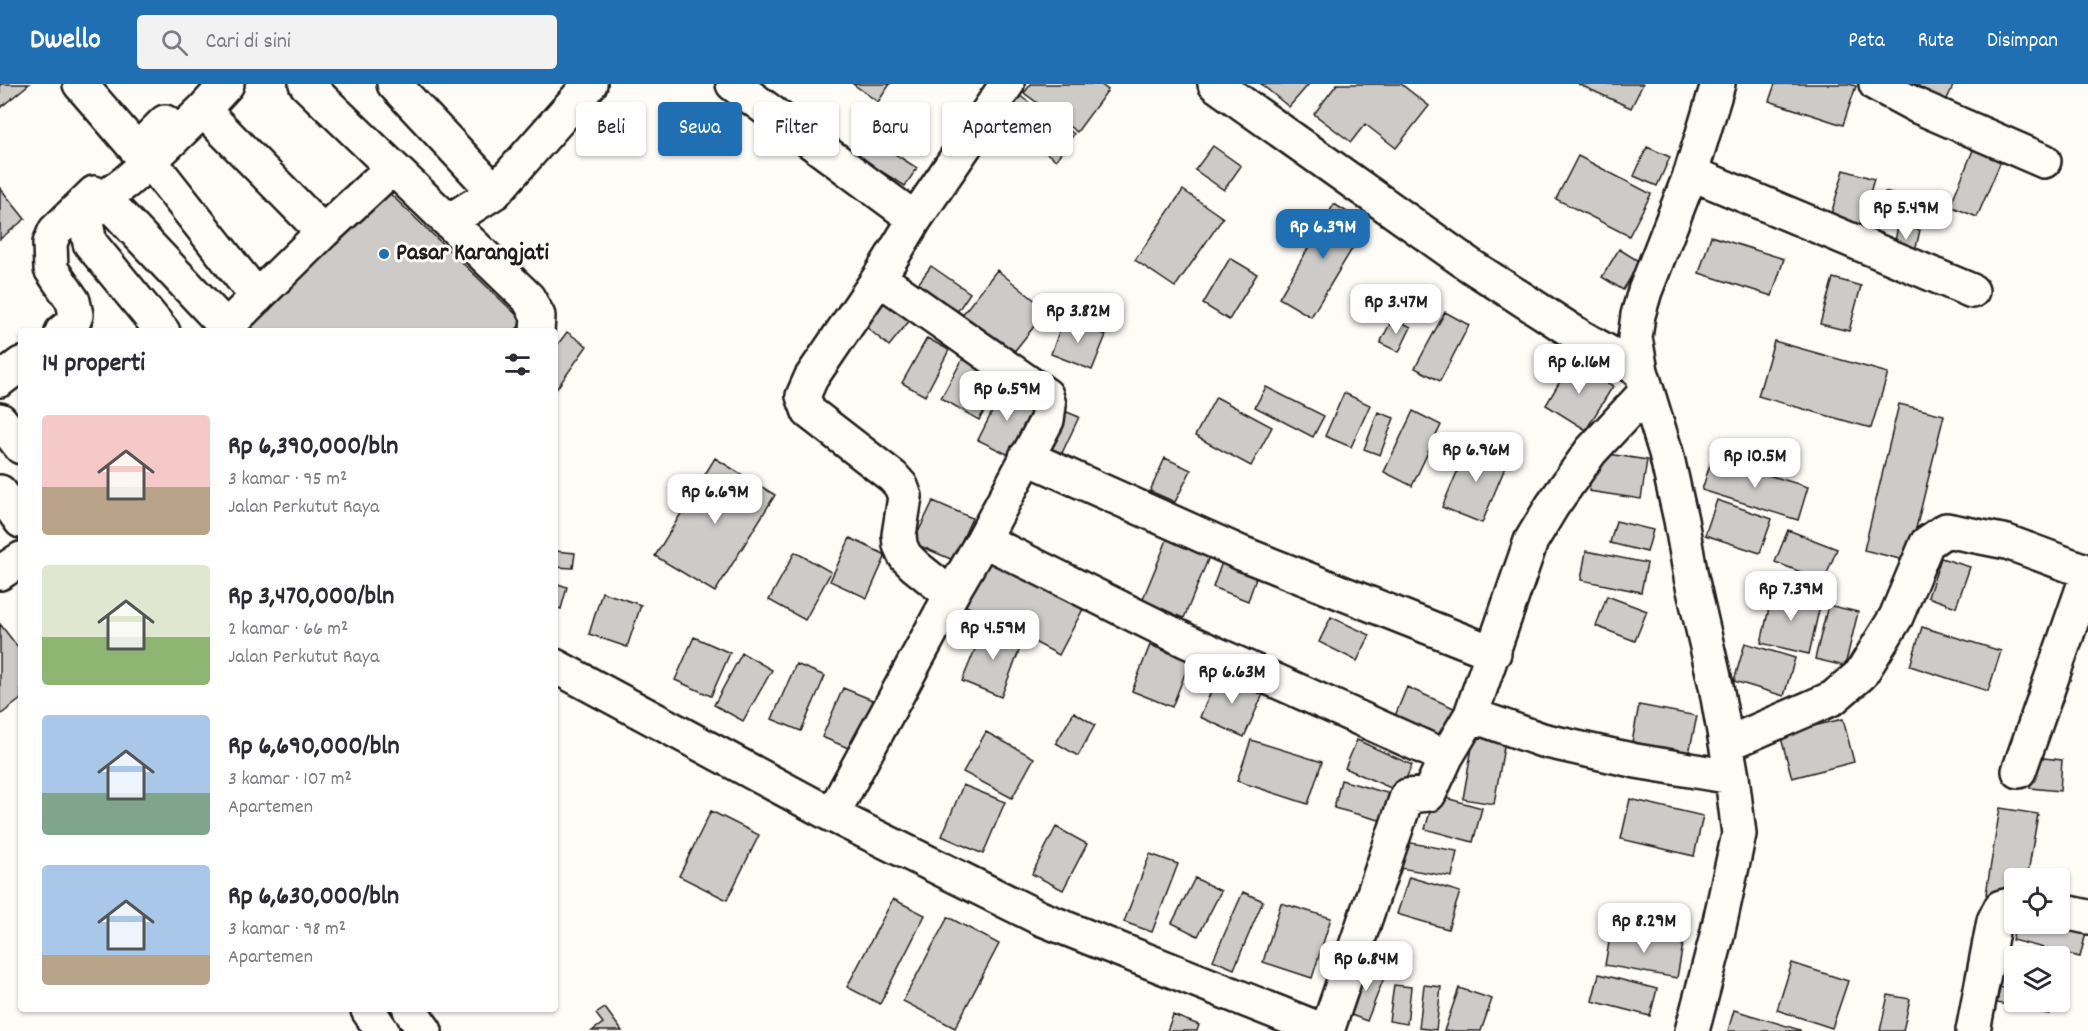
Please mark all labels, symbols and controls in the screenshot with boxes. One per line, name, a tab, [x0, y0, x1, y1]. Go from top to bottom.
search box	[137, 15, 557, 69]
text: Dwello	[30, 22, 101, 62]
icon: search	[158, 26, 191, 59]
text: Cari di sini	[206, 27, 291, 58]
text: Peta	[1848, 27, 1885, 57]
text: Rute	[1918, 27, 1954, 57]
text: Disimpan	[1987, 27, 2058, 57]
chip: Beli	[576, 102, 646, 156]
chip: Sewa	[658, 102, 742, 156]
chip: Filter	[754, 102, 839, 156]
chip: Baru	[851, 102, 930, 156]
chip: Apartemen	[942, 102, 1073, 156]
pin: Rp 5.49M	[1844, 190, 1968, 241]
text: Rp 5.49M	[1873, 195, 1939, 223]
pin: Rp 6.39M	[1261, 209, 1385, 260]
text: Rp 6.39M	[1290, 214, 1356, 242]
place label: Pasar Karangjati	[396, 237, 549, 271]
marker: Pasar Karangjati	[377, 247, 391, 261]
pin: Rp 3.47M	[1334, 284, 1458, 335]
text: Rp 3.47M	[1364, 289, 1428, 317]
pin: Rp 3.82M	[1016, 293, 1140, 344]
text: Rp 3.82M	[1046, 298, 1110, 326]
pin: Rp 6.16M	[1517, 344, 1641, 395]
text: 14 properti	[42, 346, 145, 383]
icon: filters	[501, 348, 534, 381]
text: Rp 6.16M	[1548, 349, 1610, 377]
pin: Rp 6.59M	[945, 371, 1069, 422]
text: Rp 6.59M	[974, 376, 1040, 404]
text: Rp 6,390,000/bln	[228, 429, 398, 466]
pin: Rp 6.96M	[1414, 432, 1538, 483]
text: Rp 6.96M	[1442, 437, 1510, 465]
pin: Rp 10.5M	[1693, 438, 1817, 489]
icon: home	[90, 439, 162, 511]
text: Rp 10.5M	[1723, 443, 1787, 471]
text: 3 kamar · 95 m²	[228, 466, 347, 494]
pin: Rp 6.69M	[653, 474, 777, 525]
text: Rp 6.69M	[681, 479, 749, 507]
text: Jalan Perkutut Raya	[228, 494, 379, 522]
pin: Rp 7.39M	[1729, 571, 1853, 622]
text: Rp 7.39M	[1759, 576, 1823, 604]
text: Rp 3,470,000/bln	[228, 579, 394, 616]
icon: home	[90, 589, 162, 661]
pin: Rp 4.59M	[931, 610, 1055, 661]
text: Rp 4.59M	[960, 615, 1026, 643]
text: 2 kamar · 66 m²	[228, 616, 348, 644]
text: Jalan Perkutut Raya	[228, 644, 379, 672]
pin: Rp 6.63M	[1170, 654, 1294, 705]
text: Rp 6.63M	[1198, 659, 1266, 687]
text: Rp 6,690,000/bln	[228, 729, 399, 766]
icon: home	[90, 739, 162, 811]
text: 3 kamar · 107 m²	[228, 766, 352, 794]
text: Apartemen	[228, 794, 313, 822]
map controls	[2004, 868, 2070, 1012]
button: locate	[2004, 868, 2070, 934]
text: Rp 6,630,000/bln	[228, 879, 399, 916]
icon: home	[90, 889, 162, 961]
pin: Rp 8.29M	[1582, 903, 1706, 954]
text: Rp 8.29M	[1612, 908, 1676, 936]
text: 3 kamar · 98 m²	[228, 916, 346, 944]
pin: Rp 6.84M	[1304, 941, 1428, 992]
text: Apartemen	[228, 944, 313, 972]
text: Rp 6.84M	[1334, 946, 1398, 974]
button: layers	[2004, 946, 2070, 1012]

